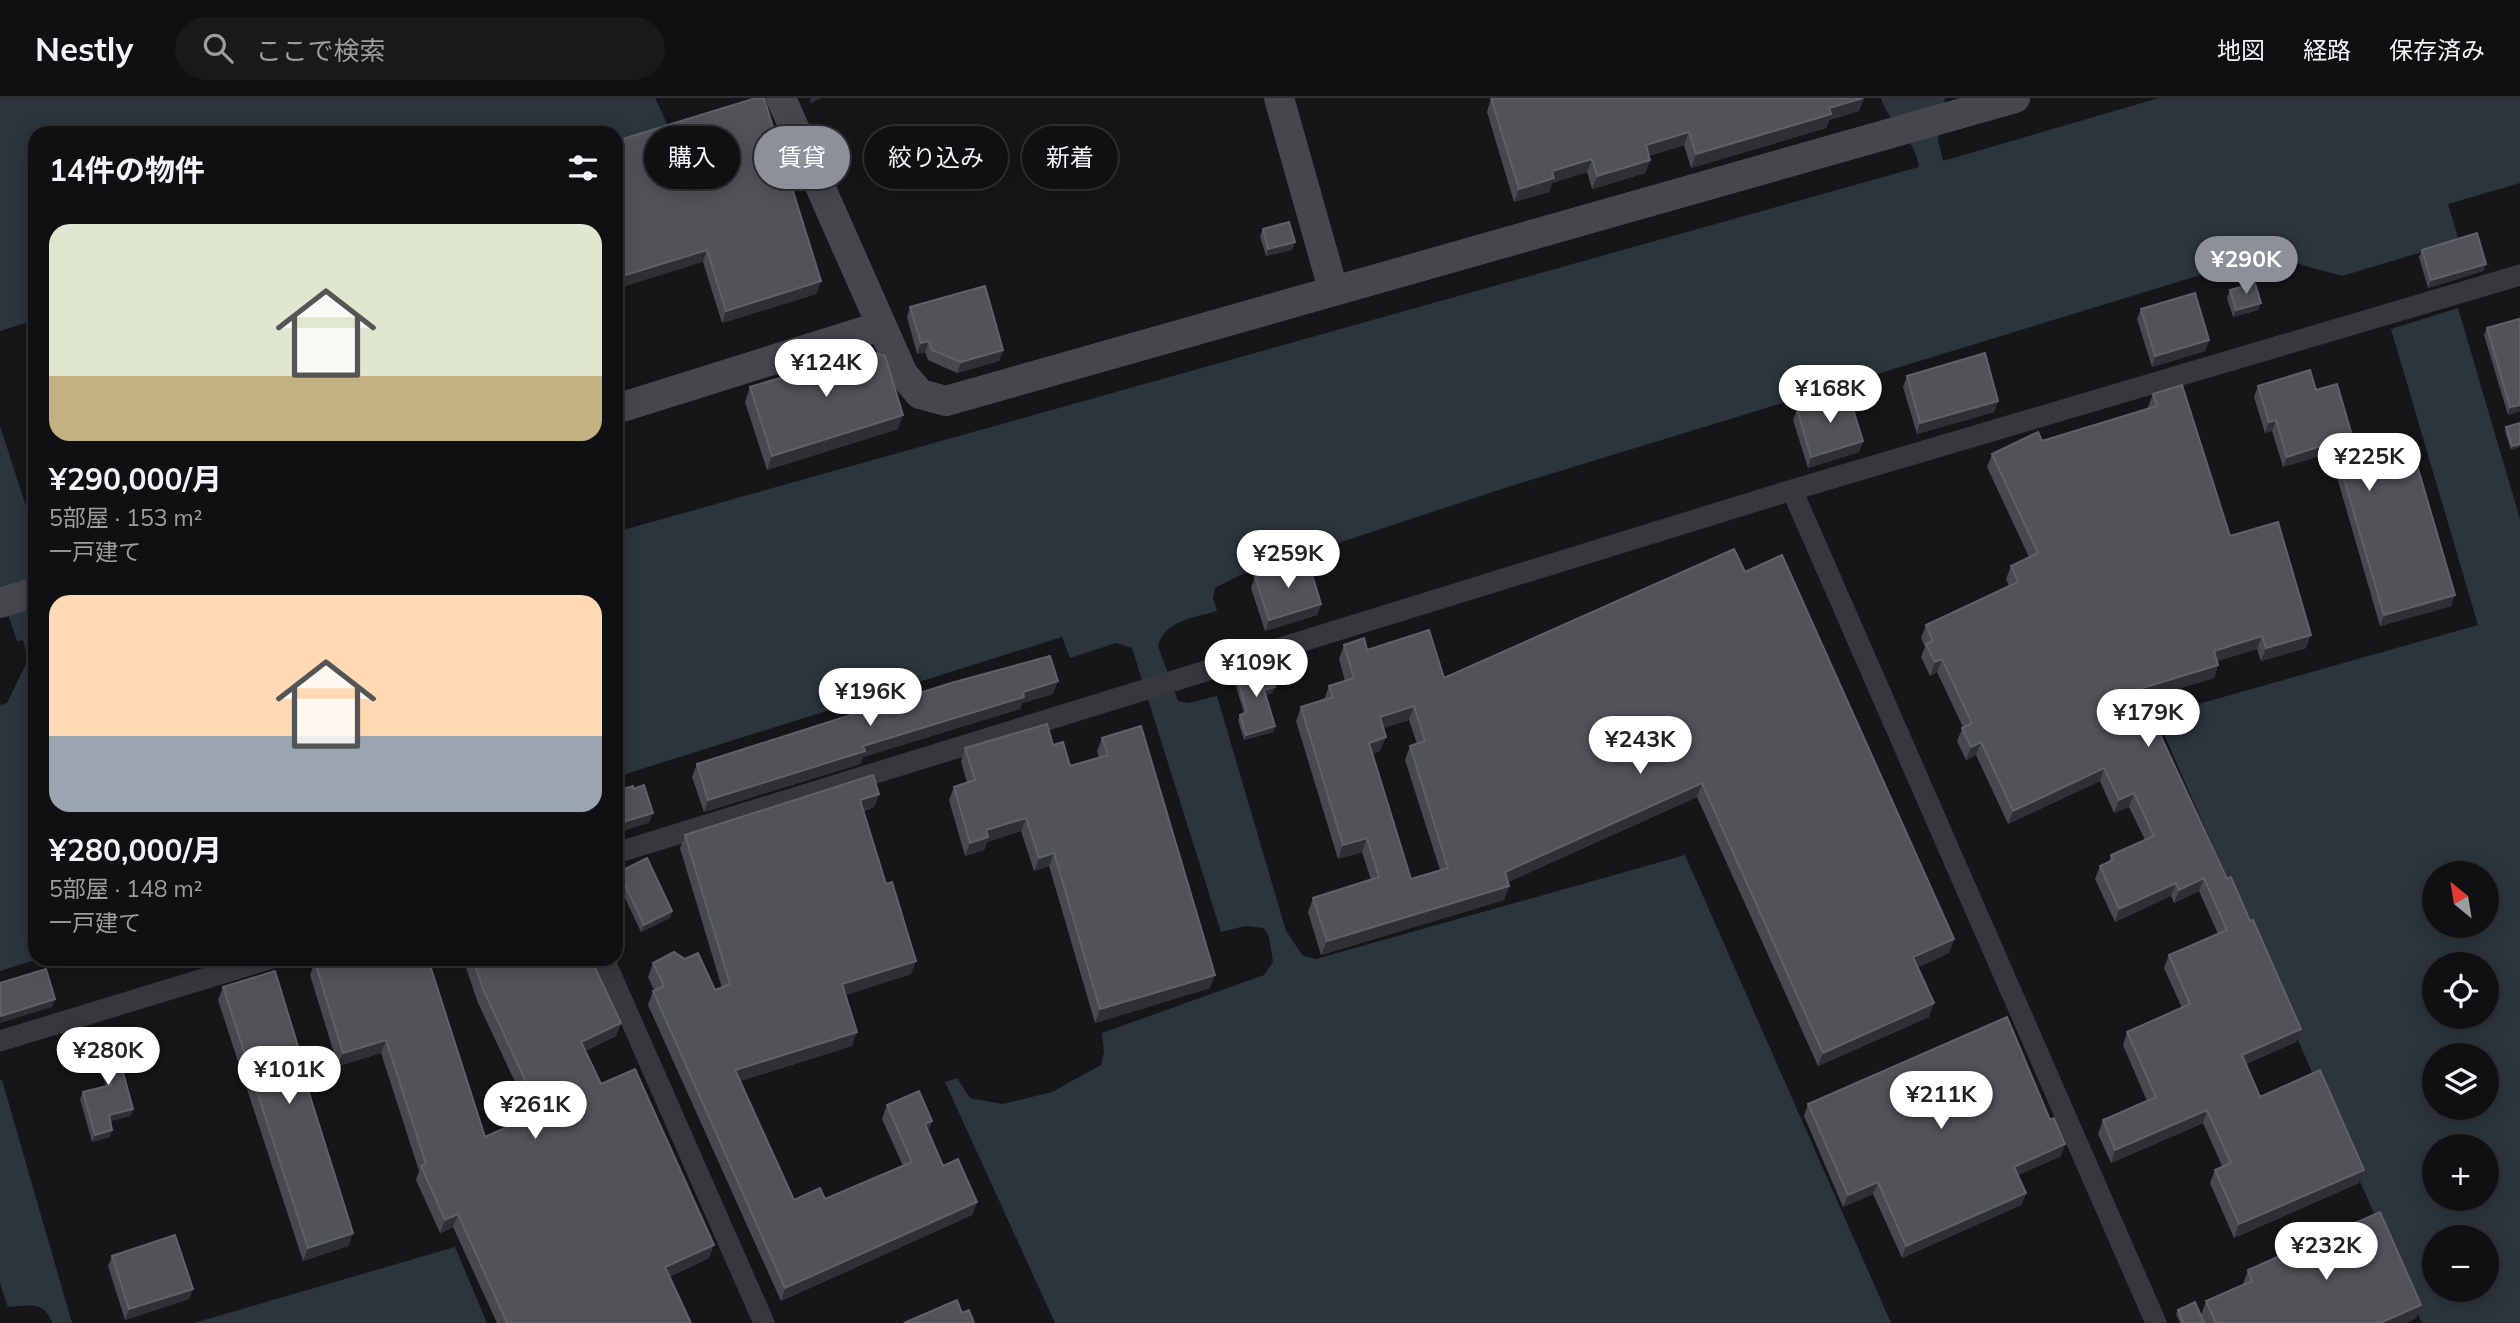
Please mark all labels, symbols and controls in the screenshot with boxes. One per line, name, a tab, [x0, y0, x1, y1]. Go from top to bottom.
search box	[175, 17, 665, 80]
text: Nestly	[35, 28, 133, 69]
icon: search	[199, 29, 237, 67]
text: ここで検索	[255, 34, 385, 67]
text: 地図	[2217, 35, 2265, 65]
text: 経路	[2303, 35, 2351, 65]
text: 保存済み	[2389, 35, 2485, 65]
chip: 購入	[644, 126, 740, 189]
chip: 賃貸	[754, 126, 850, 189]
chip: 絞り込み	[864, 126, 1008, 189]
chip: 新着	[1022, 126, 1118, 189]
icon: filters	[564, 149, 602, 187]
text: 14件の物件	[49, 151, 205, 189]
pin: ¥290K	[2197, 236, 2295, 296]
text: ¥290K	[2211, 244, 2281, 273]
icon: home	[263, 270, 389, 396]
pin: ¥124K	[777, 340, 875, 399]
text: ¥124K	[791, 347, 861, 376]
pin: ¥168K	[1781, 366, 1879, 425]
text: ¥168K	[1795, 373, 1865, 402]
pin: ¥225K	[2320, 434, 2418, 493]
text: ¥225K	[2334, 441, 2404, 470]
text: ¥290,000/月	[49, 460, 222, 498]
text: 5部屋 · 153 m²	[49, 503, 202, 532]
pin: ¥259K	[1239, 531, 1337, 590]
text: 一戸建て	[49, 537, 141, 566]
text: ¥259K	[1253, 538, 1323, 567]
pin: ¥109K	[1207, 640, 1305, 699]
icon: home	[263, 641, 389, 767]
text: ¥109K	[1221, 647, 1291, 676]
pin: ¥196K	[821, 668, 919, 728]
text: ¥196K	[835, 676, 905, 705]
pin: ¥179K	[2099, 690, 2197, 749]
text: ¥179K	[2113, 697, 2183, 726]
pin: ¥243K	[1591, 716, 1689, 776]
text: ¥243K	[1605, 724, 1675, 753]
text: ¥280,000/月	[49, 831, 222, 869]
north arrow	[2422, 861, 2499, 938]
map controls	[2422, 861, 2499, 1302]
text: 5部屋 · 148 m²	[49, 874, 202, 903]
text: 一戸建て	[49, 908, 141, 937]
button: locate	[2422, 952, 2499, 1029]
pin: ¥280K	[59, 1028, 157, 1087]
text: ¥280K	[73, 1035, 143, 1064]
button: layers	[2422, 1043, 2499, 1120]
pin: ¥101K	[240, 1046, 338, 1106]
text: ¥101K	[254, 1054, 324, 1083]
pin: ¥211K	[1892, 1072, 1990, 1131]
text: ¥211K	[1906, 1079, 1976, 1108]
pin: ¥261K	[486, 1082, 584, 1141]
text: ¥261K	[500, 1089, 570, 1118]
button: +	[2422, 1134, 2499, 1211]
pin: ¥232K	[2277, 1222, 2375, 1282]
button: −	[2422, 1225, 2499, 1302]
text: ¥232K	[2291, 1230, 2361, 1259]

